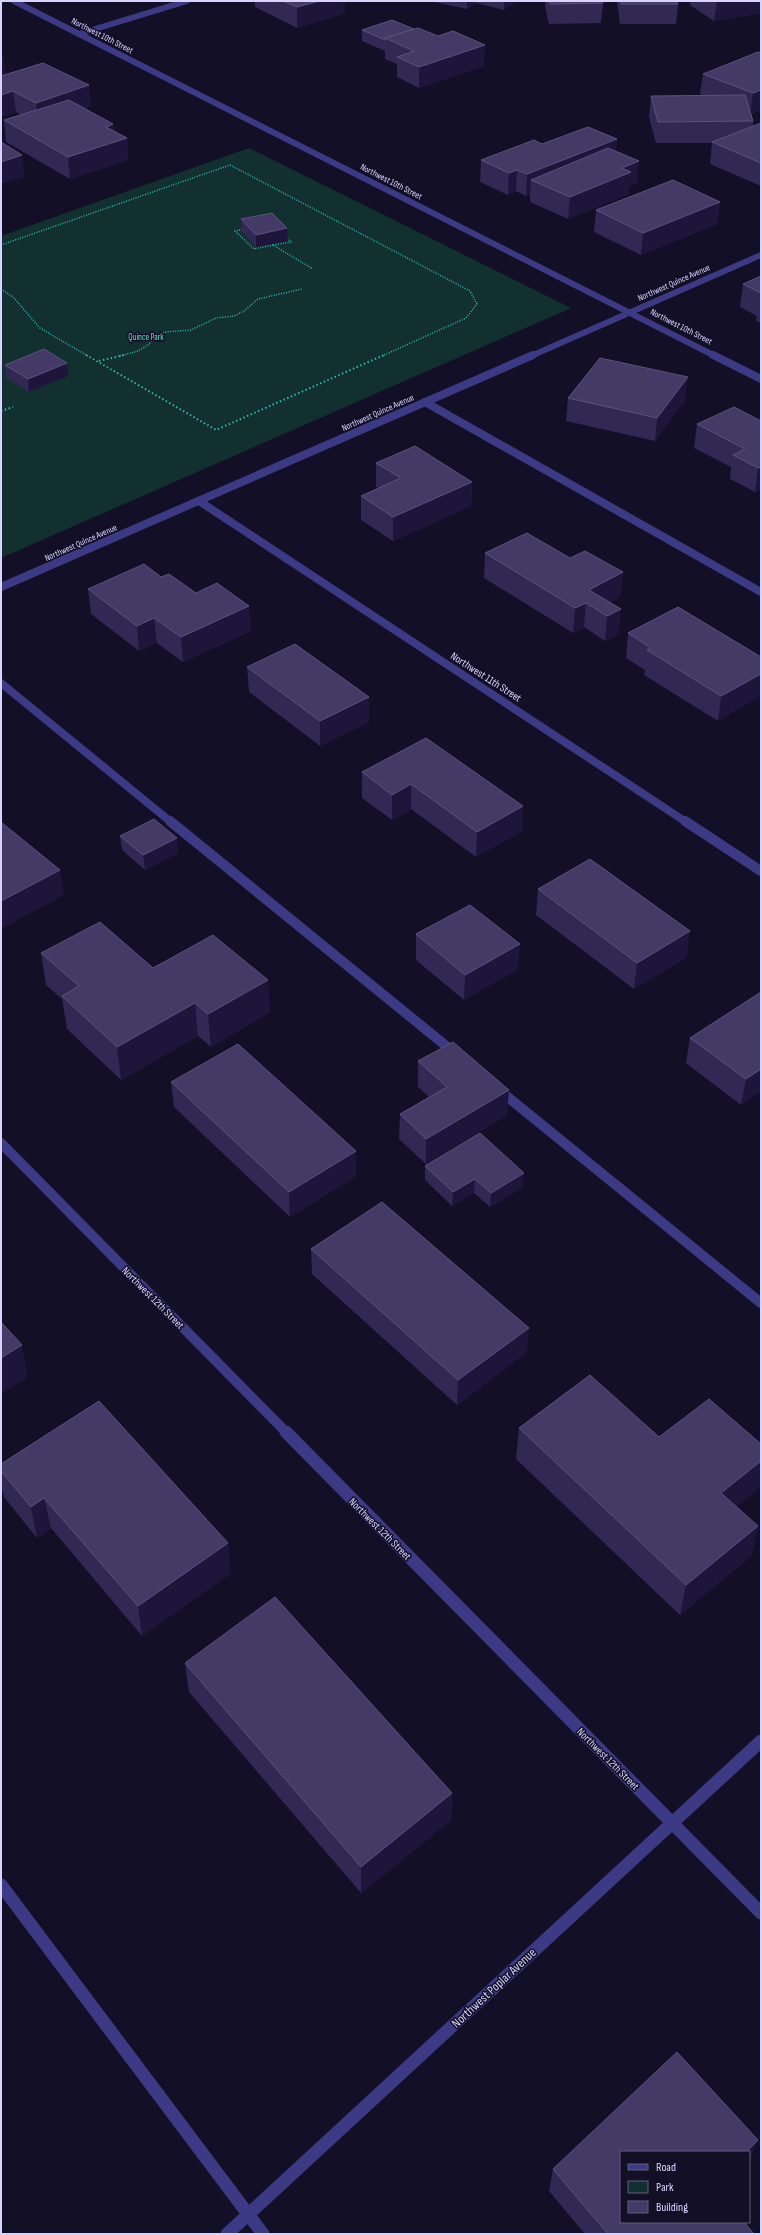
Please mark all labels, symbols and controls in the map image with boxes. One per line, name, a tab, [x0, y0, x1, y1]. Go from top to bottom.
street label: Northwest 10th Street	[69, 16, 135, 56]
street label: Northwest 10th Street	[358, 162, 424, 202]
street label: Northwest Quince Avenue	[636, 262, 712, 304]
street label: Northwest 10th Street	[648, 307, 714, 347]
park label: Quince Park	[128, 332, 164, 343]
street label: Northwest Quince Avenue	[340, 392, 416, 434]
street label: Northwest Quince Avenue	[43, 522, 119, 564]
street label: Northwest 11th Street	[448, 649, 524, 705]
street label: Northwest 12th Street	[119, 1264, 187, 1332]
street label: Northwest 12th Street	[346, 1495, 414, 1563]
street label: Northwest 12th Street	[574, 1725, 642, 1793]
street label: Northwest Poplar Avenue	[448, 1945, 540, 2031]
legend	[620, 2151, 750, 2223]
text: Road	[656, 2160, 676, 2175]
text: Park	[656, 2180, 674, 2195]
text: Building	[656, 2200, 688, 2215]

